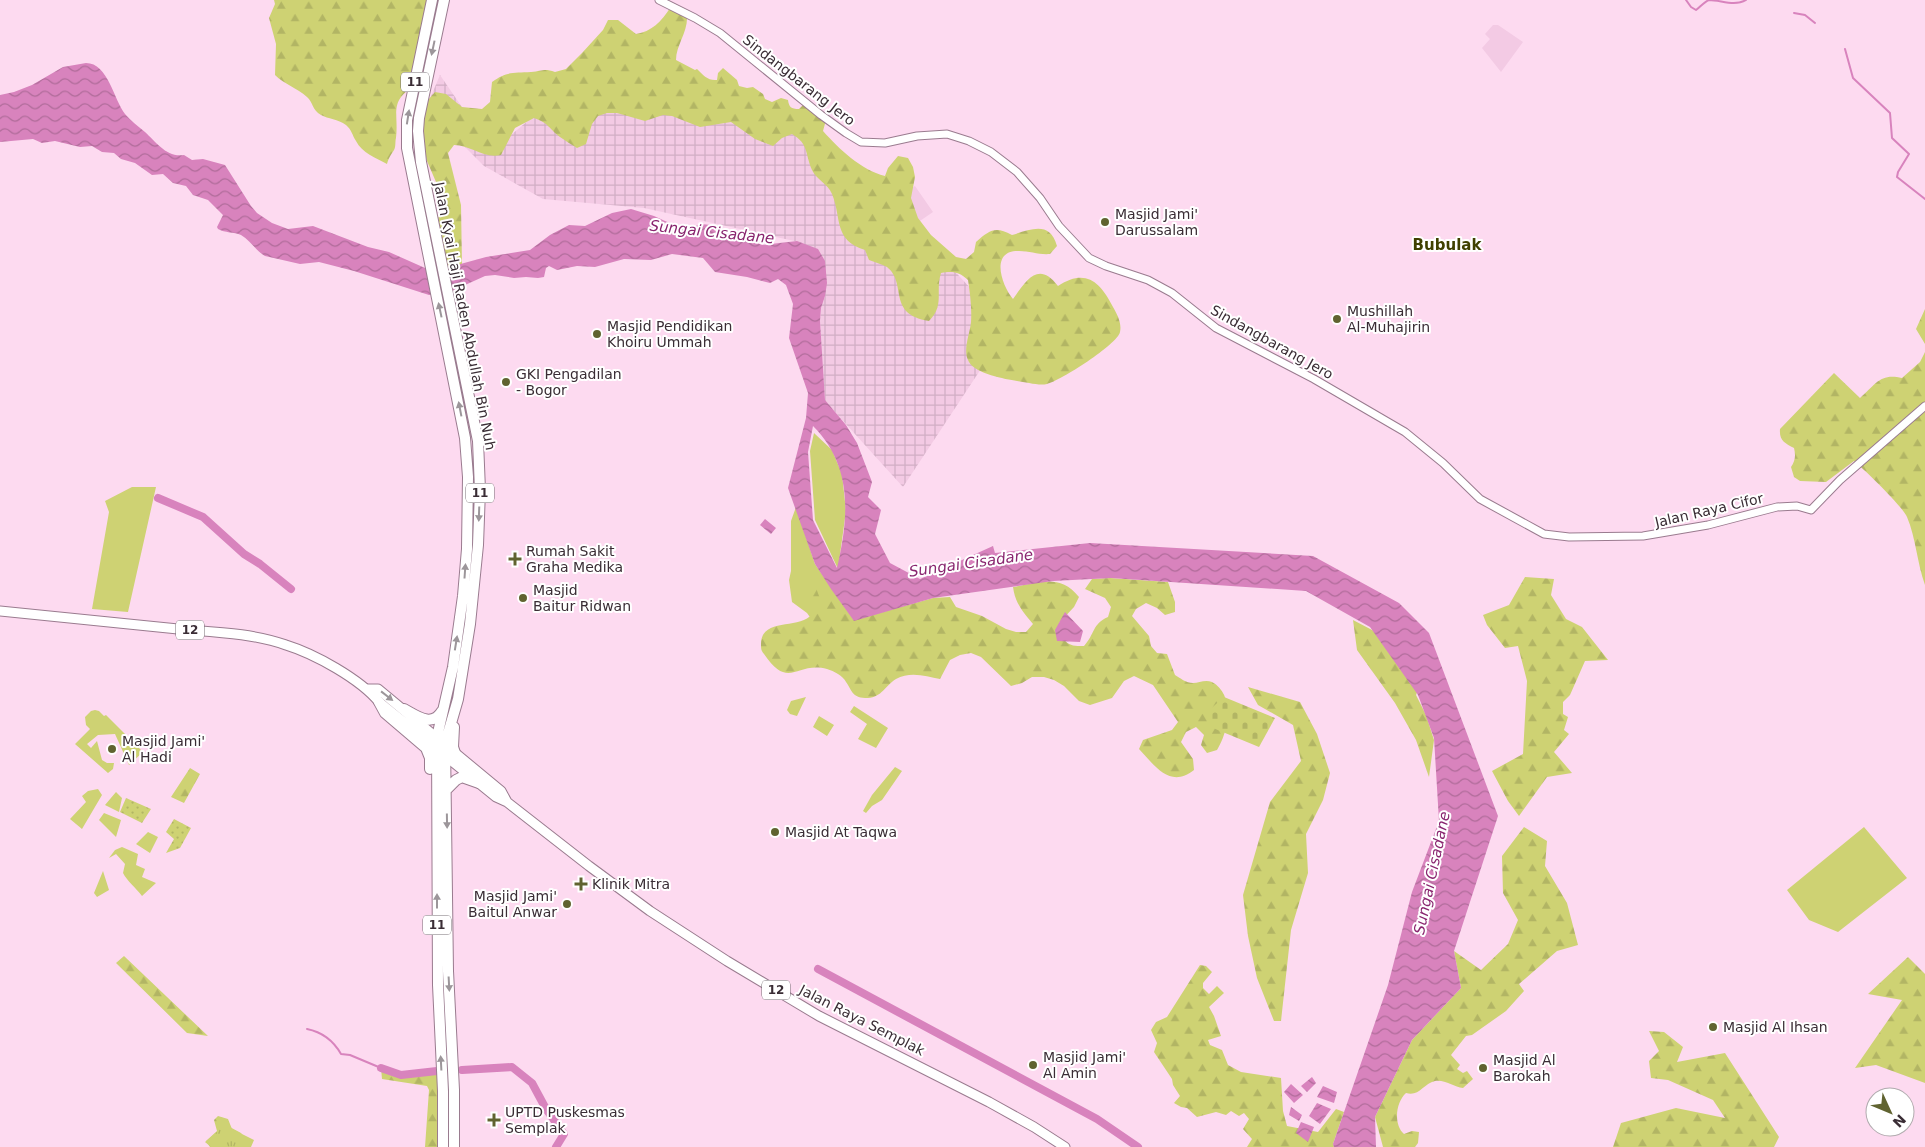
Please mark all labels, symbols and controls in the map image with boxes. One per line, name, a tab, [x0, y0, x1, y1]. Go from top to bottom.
street label: Sindangbarang Jero	[740, 31, 858, 129]
one-way arrow	[429, 40, 437, 56]
road number: 11	[401, 72, 429, 91]
one-way arrow	[405, 109, 413, 125]
street label: Jalan Kyai Haji Raden Abdullah Bin Nuh	[431, 180, 499, 452]
place label: Masjid Jami' Darussalam	[1115, 206, 1198, 238]
marker: Masjid Jami' Darussalam	[1099, 216, 1111, 228]
water label: Sungai Cisadane	[649, 217, 775, 247]
district label: Bubulak	[1413, 236, 1482, 254]
one-way arrow	[436, 302, 444, 318]
street label: Sindangbarang Jero	[1208, 302, 1336, 382]
place label: Mushillah Al-Muhajirin	[1347, 303, 1430, 335]
marker: Mushillah Al-Muhajirin	[1331, 313, 1343, 325]
place label: Masjid Pendidikan Khoiru Ummah	[607, 318, 732, 350]
marker: Masjid Pendidikan Khoiru Ummah	[591, 328, 603, 340]
place label: GKI Pengadilan - Bogor	[516, 366, 622, 398]
marker: GKI Pengadilan - Bogor	[500, 376, 512, 388]
one-way arrow	[455, 400, 463, 416]
road number: 11	[466, 483, 494, 502]
street label: Jalan Raya Cifor	[1652, 490, 1765, 530]
one-way arrow	[475, 507, 483, 523]
place label: Rumah Sakit Graha Medika	[526, 543, 623, 575]
water label: Sungai Cisadane	[908, 545, 1034, 581]
marker: Rumah Sakit Graha Medika	[508, 552, 522, 566]
one-way arrow	[461, 562, 469, 578]
place label: Masjid Baitur Ridwan	[533, 582, 631, 614]
marker: Masjid Baitur Ridwan	[517, 592, 529, 604]
road number: 12	[176, 620, 204, 640]
one-way arrow	[453, 635, 461, 651]
one-way arrow	[381, 691, 394, 702]
place label: Masjid Jami' Al Hadi	[122, 733, 205, 765]
marker: Masjid Jami' Al Hadi	[106, 743, 118, 755]
water label: Sungai Cisadane	[1410, 810, 1454, 936]
one-way arrow	[443, 813, 451, 829]
place label: Masjid At Taqwa	[785, 824, 897, 840]
marker: Masjid At Taqwa	[769, 826, 781, 838]
place label: Klinik Mitra	[592, 876, 670, 892]
marker: Klinik Mitra	[574, 877, 588, 891]
place label: Masjid Jami' Baitul Anwar	[468, 888, 557, 920]
one-way arrow	[433, 893, 441, 909]
marker: Masjid Jami' Baitul Anwar	[561, 898, 573, 910]
road number: 11	[423, 916, 451, 934]
one-way arrow	[445, 976, 453, 992]
road number: 12	[762, 980, 790, 1000]
street label: Jalan Raya Semplak	[796, 981, 928, 1059]
place label: Masjid Al Ihsan	[1723, 1019, 1828, 1035]
marker: Masjid Al Ihsan	[1707, 1021, 1719, 1033]
place label: Masjid Jami' Al Amin	[1043, 1049, 1126, 1081]
place label: Masjid Al Barokah	[1493, 1052, 1556, 1084]
one-way arrow	[437, 1055, 445, 1071]
marker: Masjid Jami' Al Amin	[1027, 1059, 1039, 1071]
marker: Masjid Al Barokah	[1477, 1062, 1489, 1074]
north arrow	[1865, 1087, 1915, 1137]
place label: UPTD Puskesmas Semplak	[505, 1104, 625, 1136]
text: N	[1890, 1111, 1909, 1131]
marker: UPTD Puskesmas Semplak	[487, 1113, 501, 1127]

